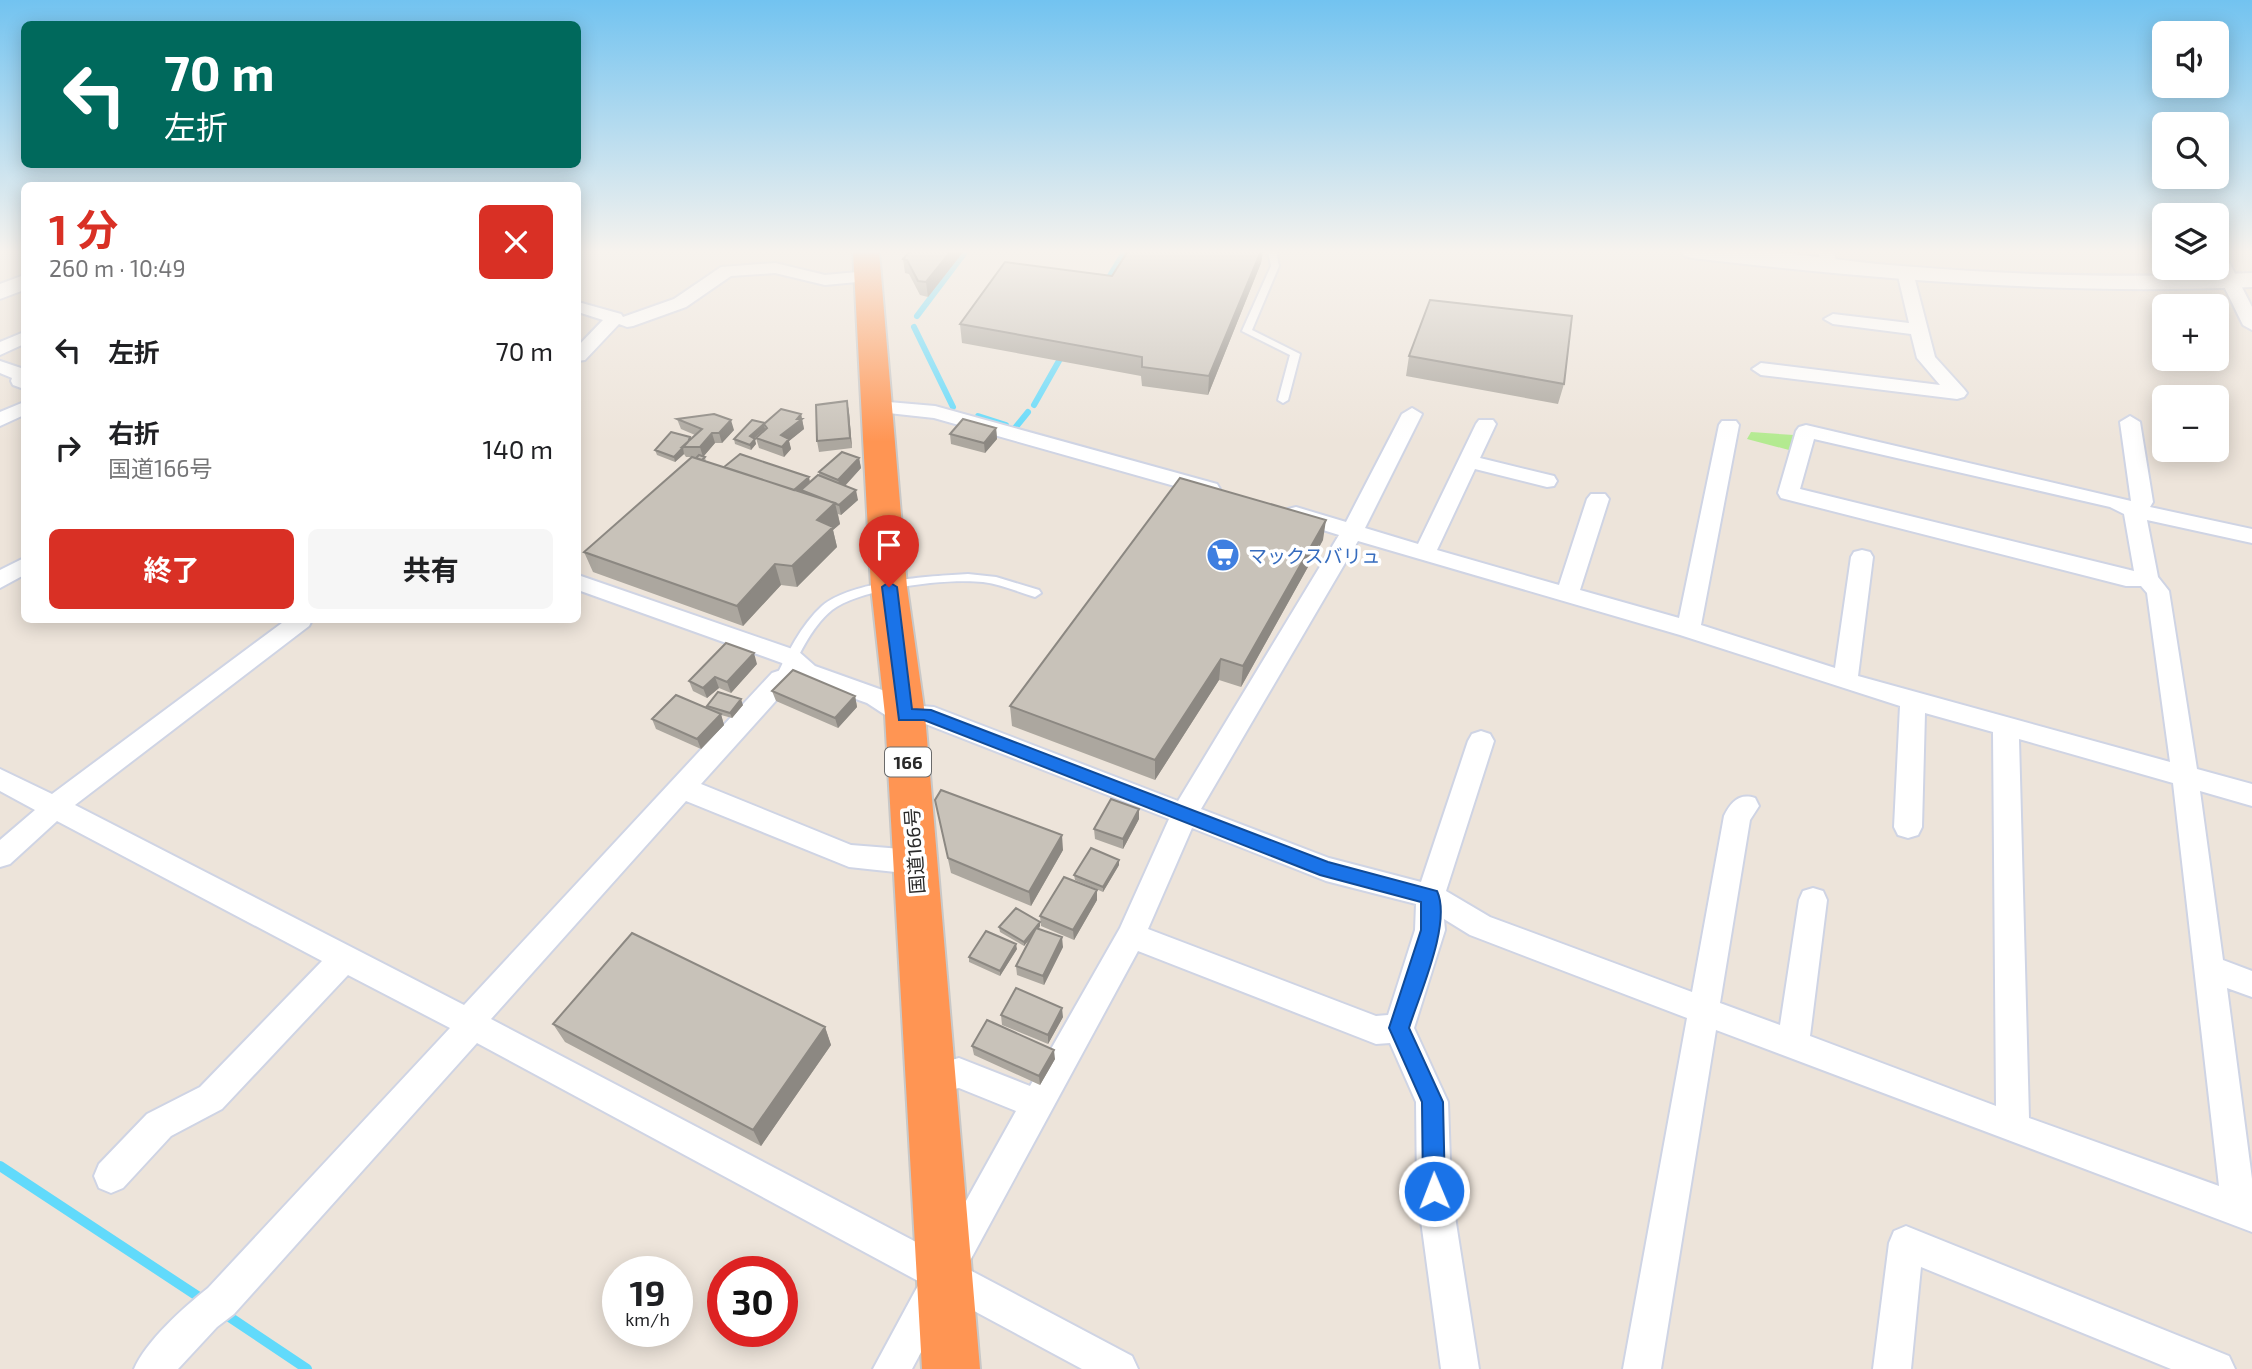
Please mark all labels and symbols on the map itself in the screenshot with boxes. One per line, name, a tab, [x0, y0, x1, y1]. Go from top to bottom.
pin	[859, 515, 919, 587]
supermarket icon: マックスバリュ	[1204, 536, 1242, 574]
place label: マックスバリュ	[1248, 544, 1380, 567]
road number: 166	[885, 748, 931, 776]
street label: 国道166号	[900, 807, 928, 895]
position arrow	[1397, 1154, 1471, 1228]
speed limit sign: 30	[707, 1256, 798, 1347]

